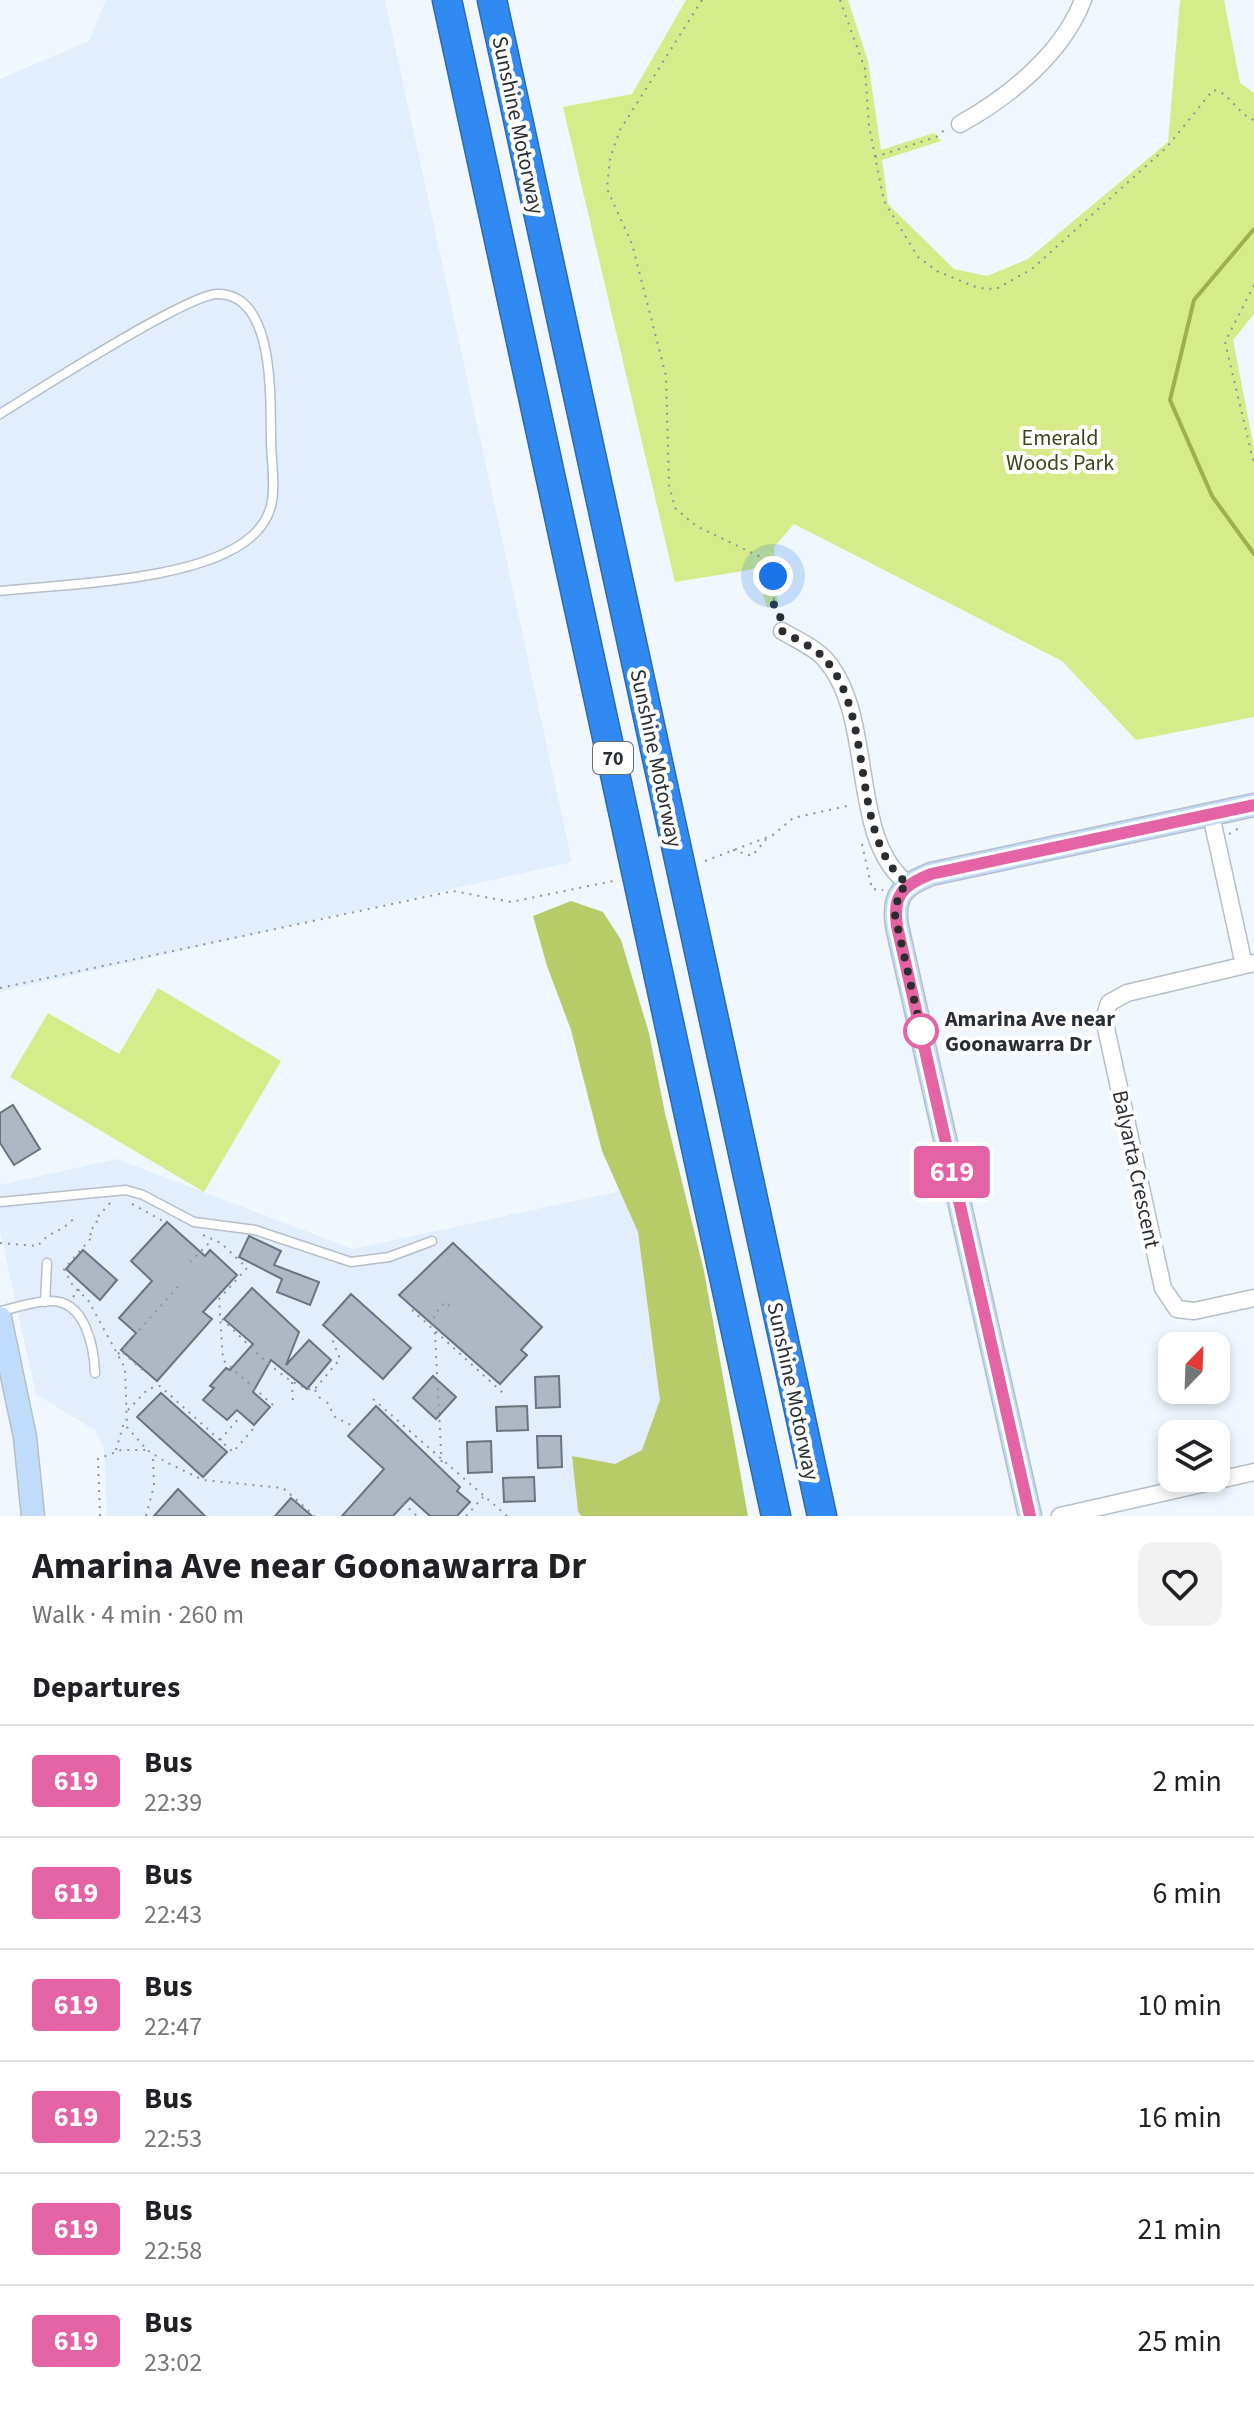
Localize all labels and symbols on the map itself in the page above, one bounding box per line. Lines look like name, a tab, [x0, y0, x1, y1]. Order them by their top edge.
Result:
street label: Sunshine Motorway	[484, 33, 553, 218]
park label: Emerald Woods Park	[1006, 422, 1114, 479]
your location	[753, 556, 793, 596]
street label: Sunshine Motorway	[622, 666, 691, 851]
road number: 70	[593, 742, 633, 774]
place label: Amarina Ave near Goonawarra Dr	[944, 1003, 1115, 1060]
marker: Amarina Ave near Goonawarra Dr	[904, 1014, 938, 1048]
street label: Balyarta Crescent	[1104, 1087, 1168, 1252]
line badge: 619	[906, 1146, 998, 1198]
street label: Sunshine Motorway	[759, 1299, 828, 1484]
north arrow	[1158, 1332, 1230, 1404]

